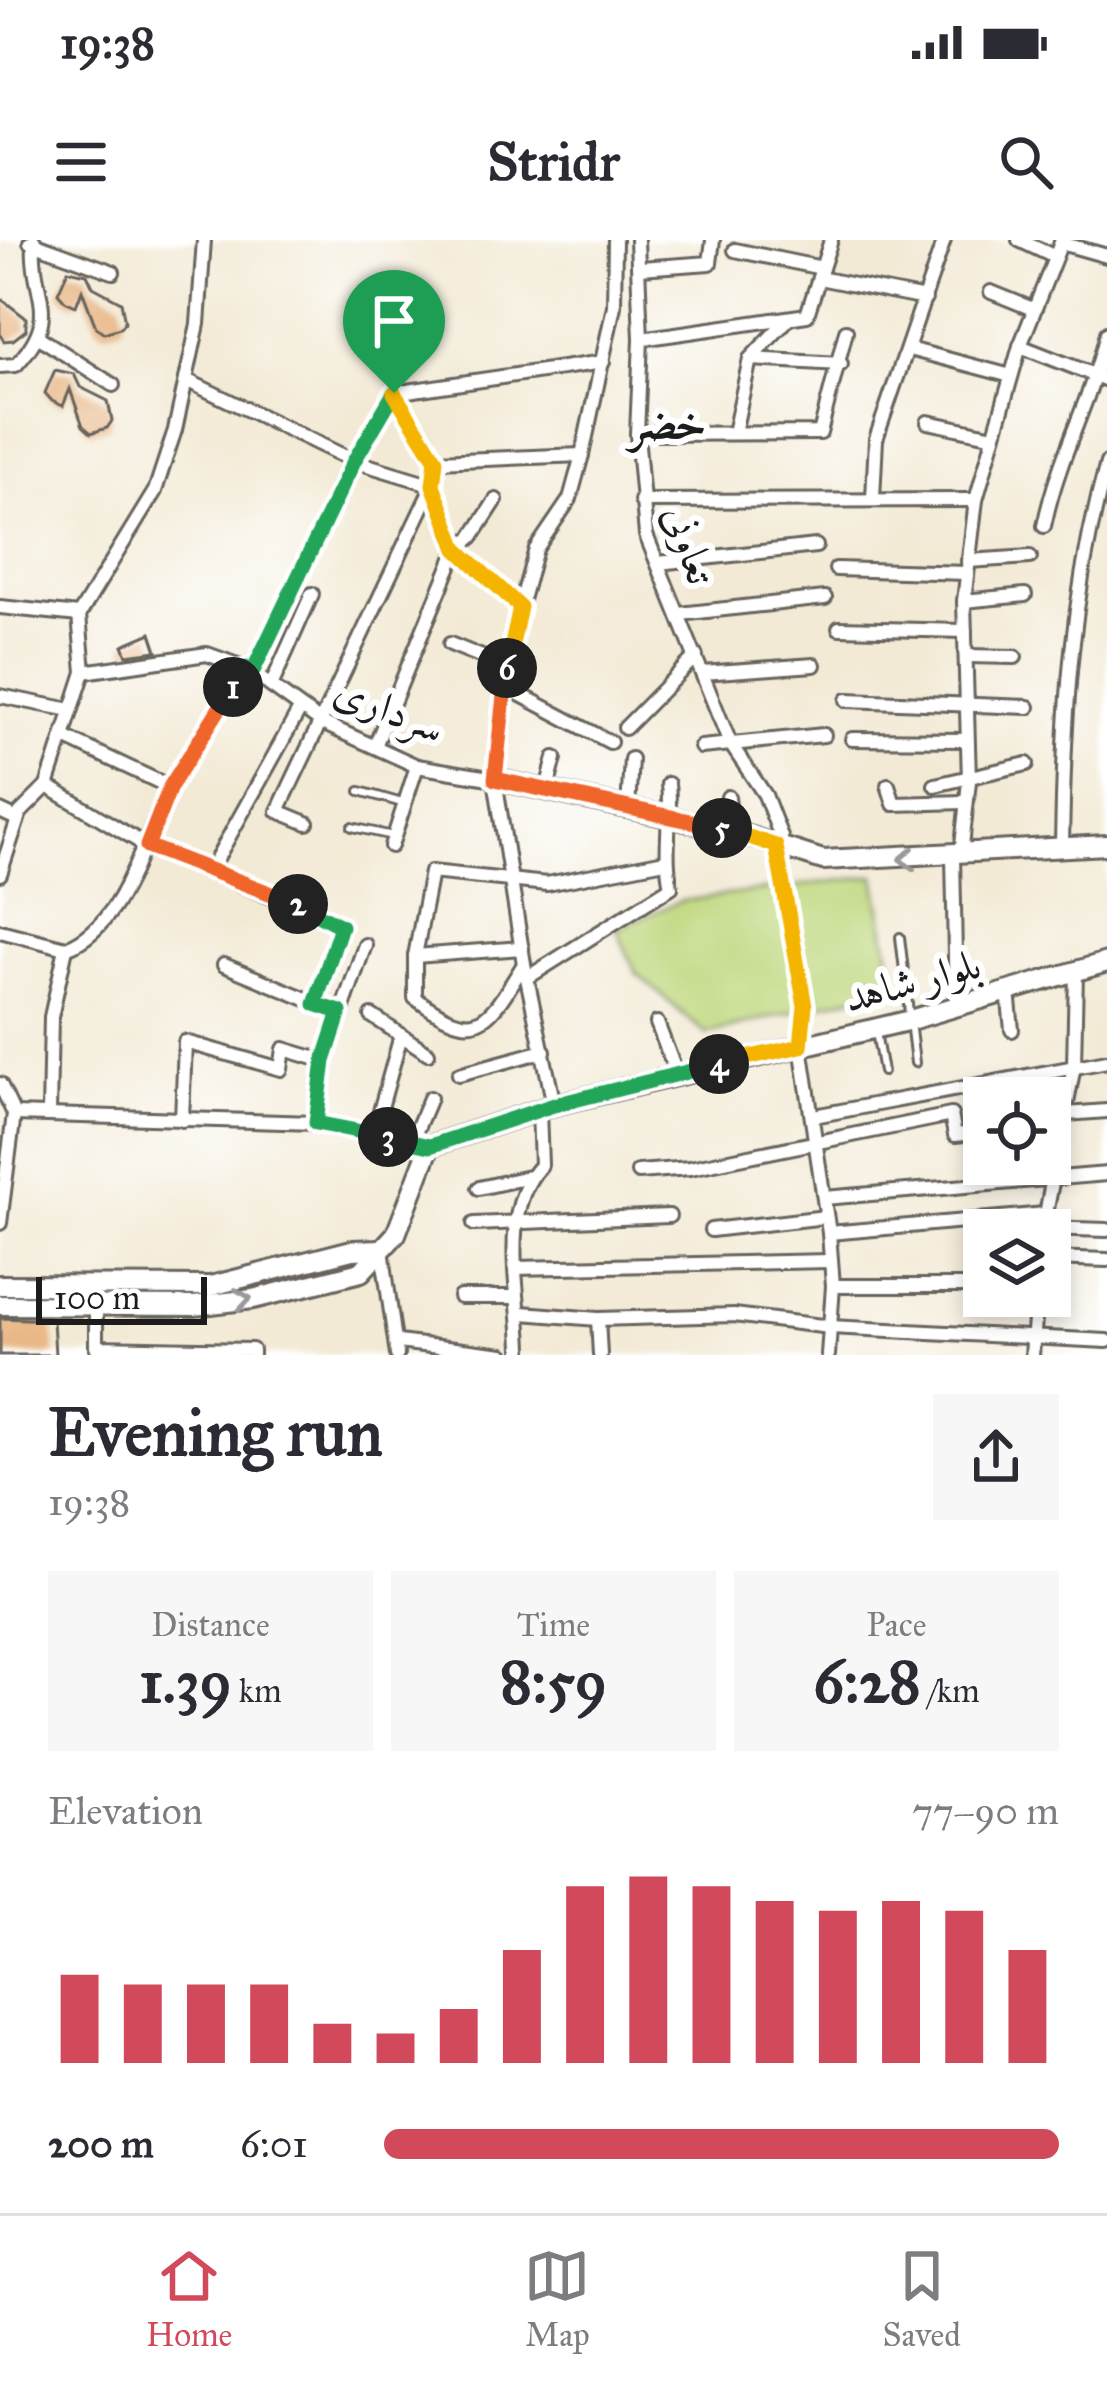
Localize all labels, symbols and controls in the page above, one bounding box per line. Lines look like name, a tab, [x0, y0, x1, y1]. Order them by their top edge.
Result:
text: 19:38	[60, 15, 155, 70]
icon: menu	[48, 129, 114, 195]
text: Stridr	[487, 129, 620, 195]
icon: search	[993, 129, 1059, 195]
pin	[343, 270, 445, 393]
icon: arrive	[361, 288, 427, 354]
district label: خضر	[624, 395, 707, 453]
street label: تعاونی	[652, 498, 728, 592]
pin: 6	[477, 638, 537, 698]
text: 6	[499, 648, 515, 688]
pin: 1	[203, 657, 263, 717]
street label: سرداری	[326, 663, 452, 756]
text: 1	[226, 667, 240, 707]
pin: 5	[692, 798, 752, 858]
text: 5	[714, 808, 730, 848]
one-way arrow	[897, 846, 916, 872]
pin: 2	[268, 874, 328, 934]
text: 2	[290, 884, 306, 924]
street label: بلوار شاهد	[838, 938, 986, 1024]
pin: 4	[689, 1034, 749, 1094]
text: 4	[710, 1044, 728, 1084]
map controls	[963, 1077, 1071, 1317]
button: locate	[963, 1077, 1071, 1185]
pin: 3	[358, 1107, 418, 1167]
text: 3	[381, 1117, 395, 1157]
button: layers	[963, 1209, 1071, 1317]
scale bar	[36, 1271, 207, 1324]
text: 100 m	[54, 1278, 140, 1318]
one-way arrow	[232, 1288, 252, 1313]
text: Evening run	[48, 1392, 383, 1473]
button: share	[933, 1394, 1059, 1520]
text: 19:38	[48, 1478, 130, 1526]
text: Distance	[151, 1605, 270, 1645]
text: Time	[517, 1605, 590, 1645]
text: Pace	[867, 1605, 926, 1645]
text: 1.39	[139, 1645, 232, 1718]
text: 8:59	[500, 1645, 607, 1718]
text: 6:28	[813, 1645, 921, 1718]
text: km	[232, 1671, 282, 1711]
text: /km	[921, 1671, 980, 1711]
text: Elevation	[48, 1787, 203, 1835]
text: 77–90 m	[912, 1787, 1059, 1835]
text: 200 m	[48, 2120, 154, 2168]
text: 6:01	[240, 2120, 308, 2168]
tab: Home	[146, 2243, 232, 2355]
tab: Map	[524, 2243, 590, 2355]
tab: Saved	[883, 2243, 961, 2355]

